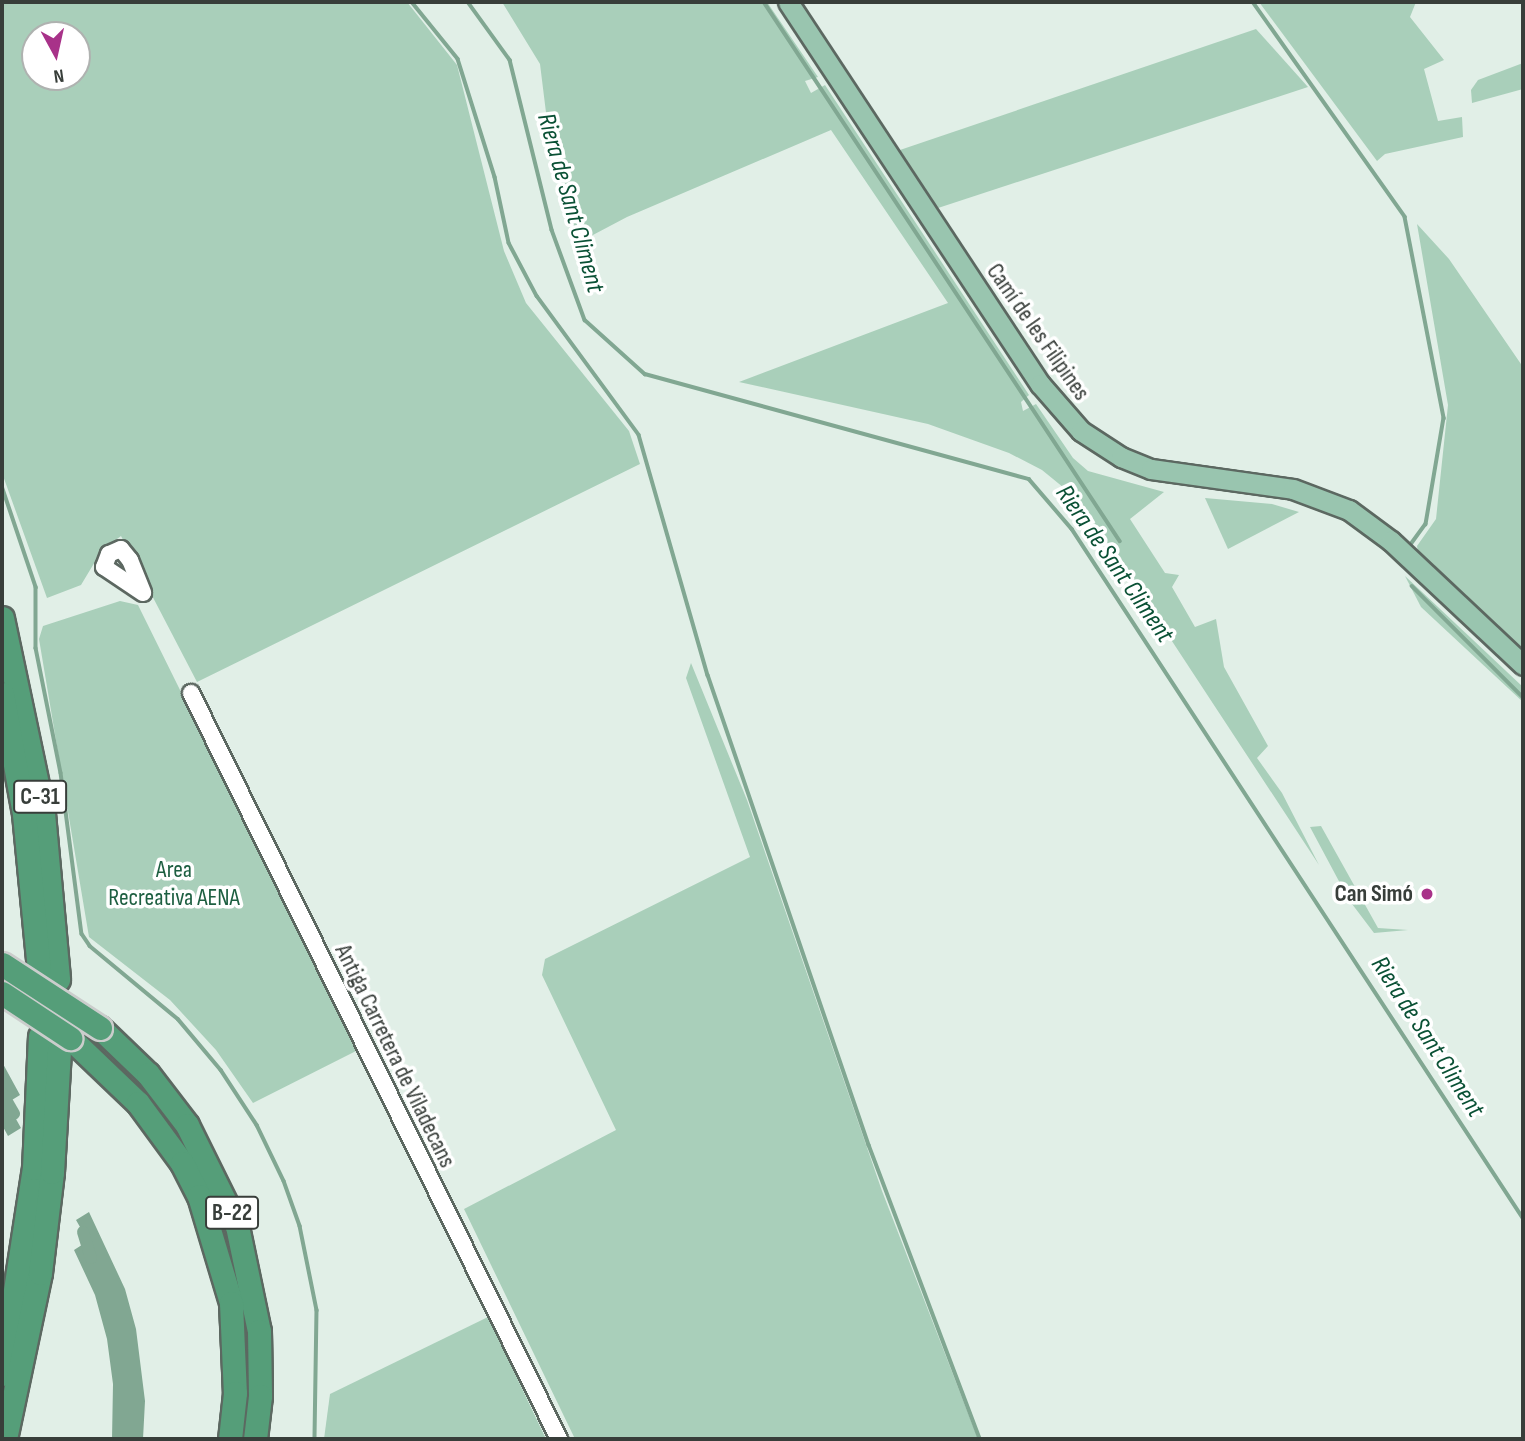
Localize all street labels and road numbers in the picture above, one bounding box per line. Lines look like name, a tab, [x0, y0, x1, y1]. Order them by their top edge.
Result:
street label: Camí de les Filipines	[980, 258, 1096, 406]
road number: C-31	[12, 778, 68, 817]
street label: Antiga Carretera de Viladecans	[328, 940, 462, 1172]
road number: B-22	[204, 1194, 260, 1232]

